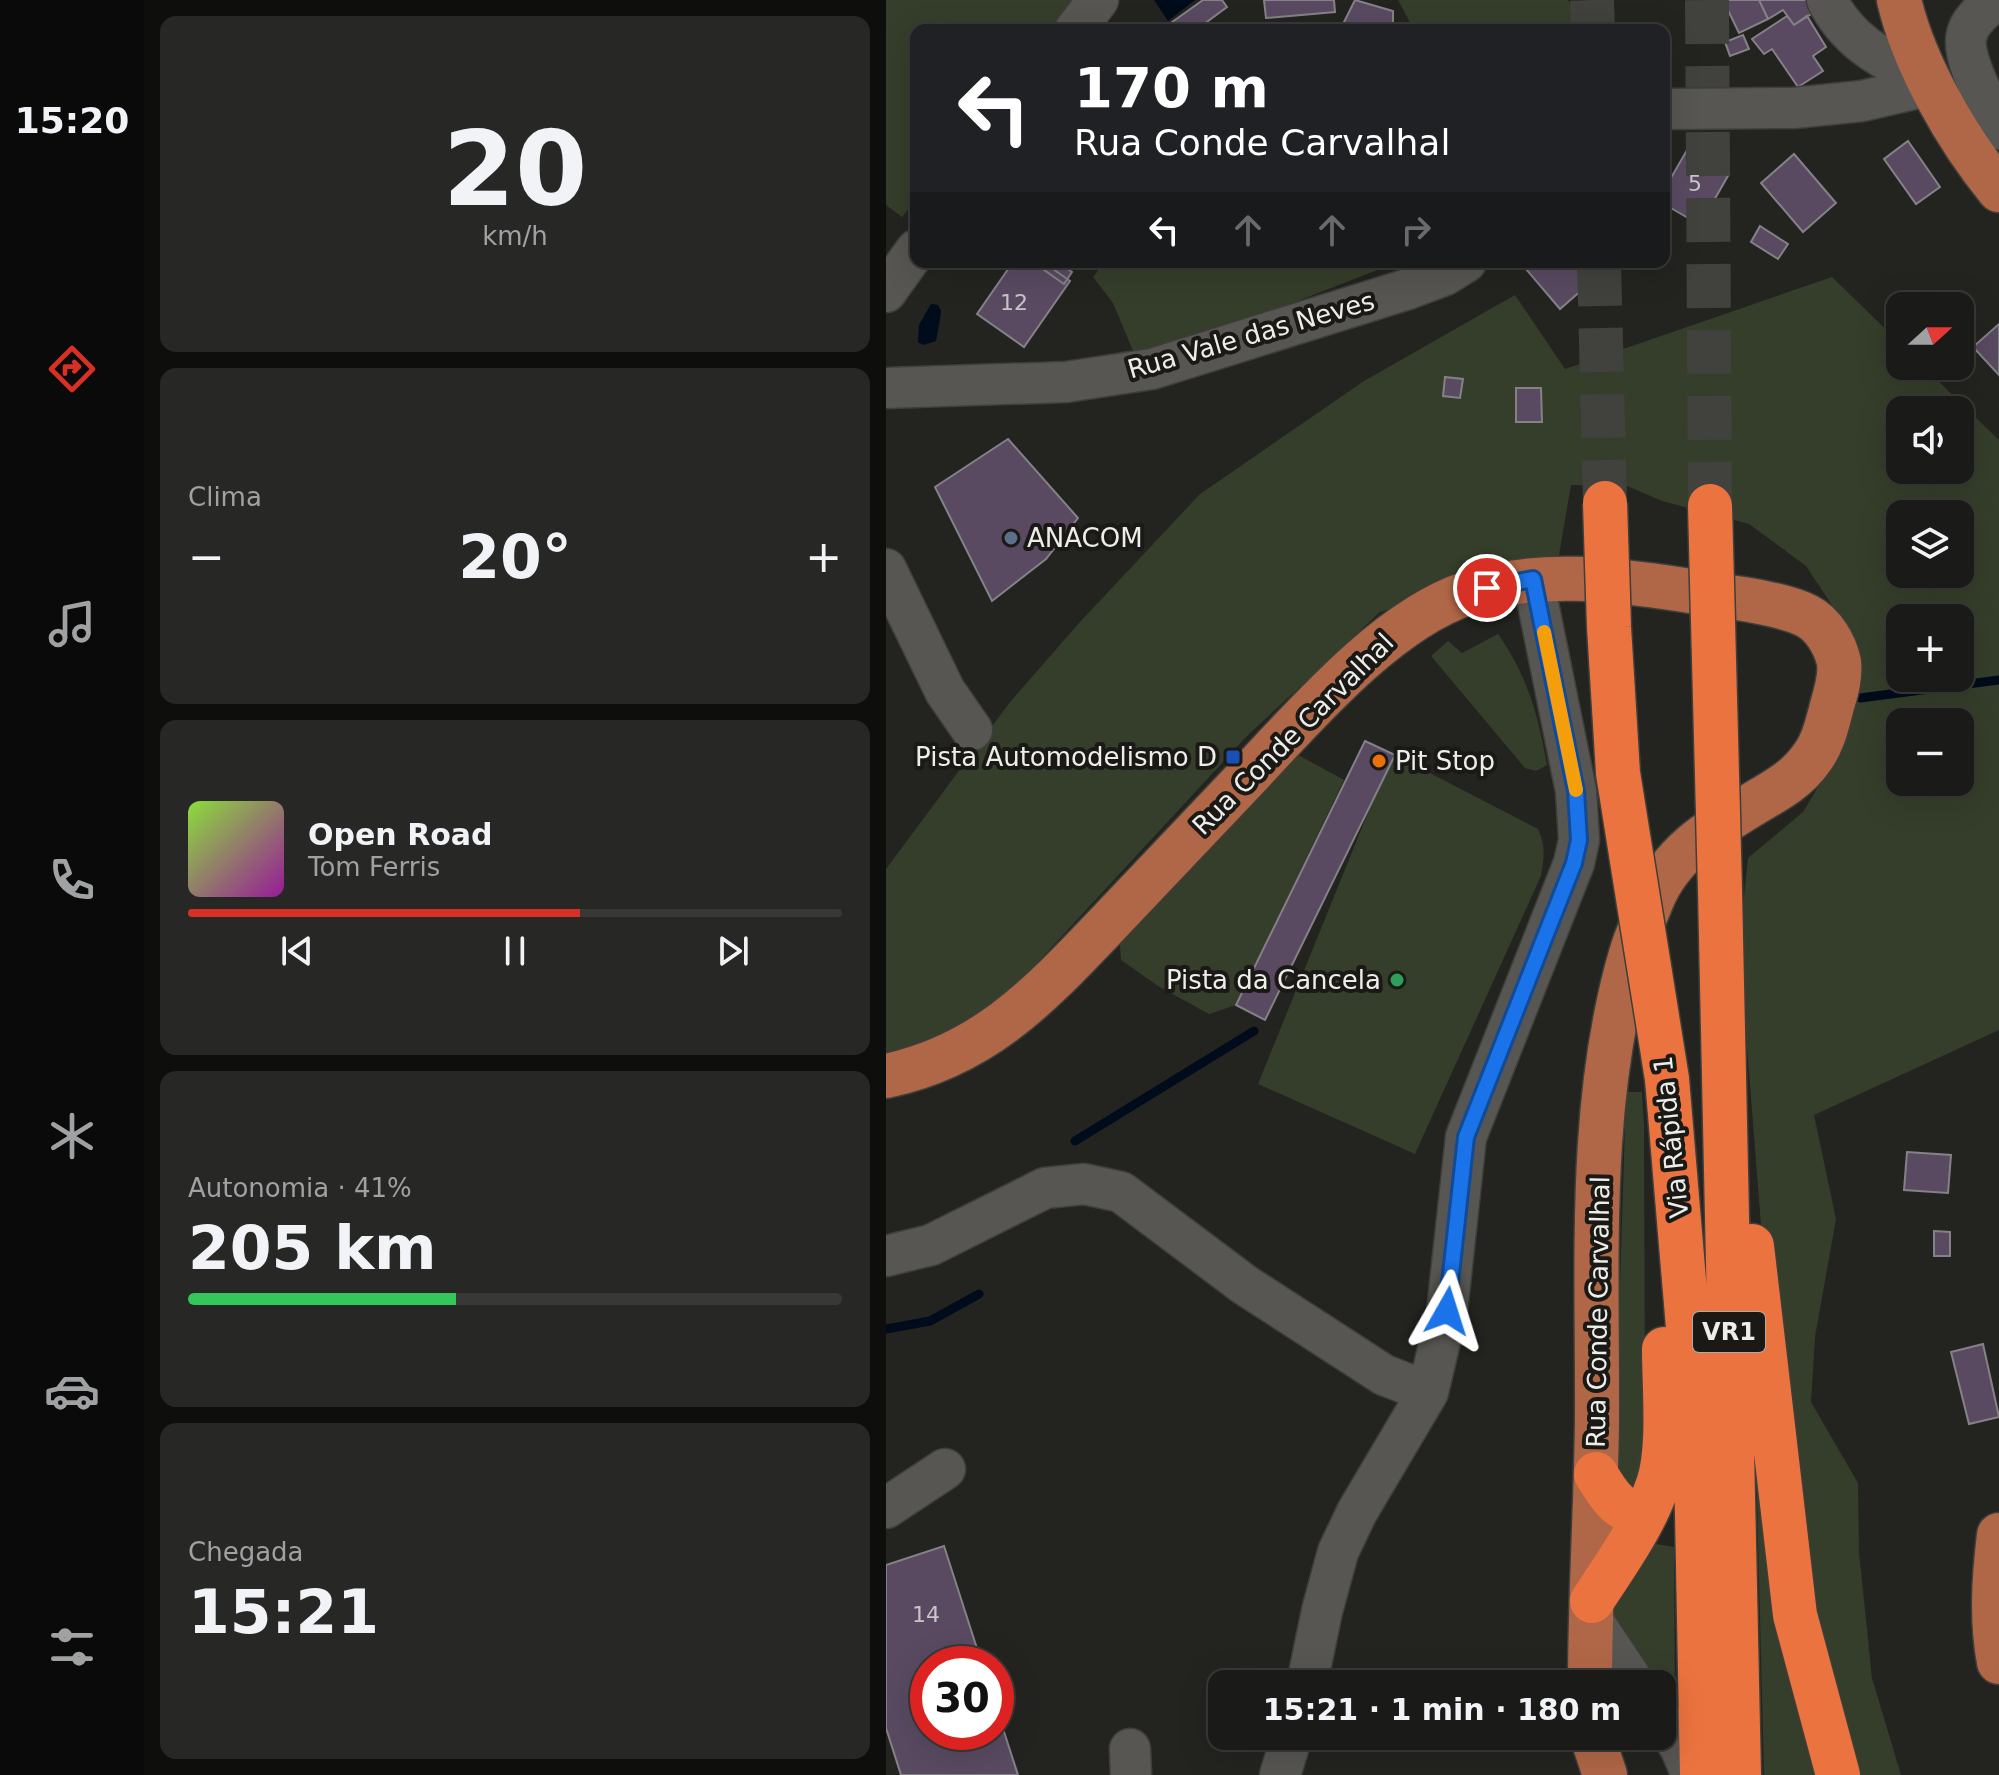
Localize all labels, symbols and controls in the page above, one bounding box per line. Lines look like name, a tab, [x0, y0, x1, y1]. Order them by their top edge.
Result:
text: 170 m	[1074, 55, 1269, 120]
icon: left	[942, 56, 1046, 160]
text: 15:20	[15, 100, 129, 141]
text: 20	[443, 108, 587, 230]
text: Rua Conde Carvalhal	[1074, 122, 1450, 163]
house number: 5	[1688, 171, 1702, 196]
icon: left	[1142, 208, 1186, 252]
icon: ahead	[1226, 208, 1270, 252]
icon: ahead	[1310, 208, 1354, 252]
icon: right	[1394, 208, 1438, 252]
text: km/h	[482, 221, 548, 251]
street label: Rua Vale das Neves	[1124, 285, 1378, 385]
house number: 12	[1000, 290, 1028, 315]
north arrow	[1886, 292, 1974, 380]
map controls	[1886, 292, 1974, 796]
icon: directions	[44, 341, 100, 397]
button: sound	[1886, 396, 1974, 484]
text: Clima	[188, 482, 262, 512]
button: layers	[1886, 500, 1974, 588]
text: 20°	[458, 522, 572, 592]
place label: ANACOM	[1027, 523, 1143, 553]
marker: ANACOM	[1002, 529, 1020, 547]
text: −	[188, 531, 225, 582]
text: +	[805, 531, 842, 582]
pin	[1453, 554, 1521, 622]
icon: arrive	[1465, 566, 1509, 610]
icon: music	[44, 596, 100, 652]
button: +	[1886, 604, 1974, 692]
street label: Rua Conde Carvalhal	[1186, 627, 1400, 841]
button: −	[1886, 708, 1974, 796]
place label: Pista Automodelismo D	[915, 742, 1217, 772]
place label: Pit Stop	[1395, 746, 1495, 776]
marker: Pista Automodelismo D	[1224, 748, 1242, 766]
marker: Pit Stop	[1370, 752, 1388, 770]
text: Open Road	[308, 817, 493, 852]
icon: phone	[44, 852, 100, 908]
text: Tom Ferris	[308, 852, 440, 882]
icon: previous	[275, 929, 319, 973]
icon: pause	[493, 929, 537, 973]
icon: next	[711, 929, 755, 973]
place label: Pista da Cancela	[1166, 965, 1381, 995]
marker: Pista da Cancela	[1388, 971, 1406, 989]
street label: Via Rápida 1	[1648, 1054, 1694, 1220]
icon: climate	[44, 1108, 100, 1164]
text: Autonomia · 41%	[188, 1173, 412, 1203]
street label: Rua Conde Carvalhal	[1581, 1176, 1615, 1448]
text: 205 km	[188, 1213, 437, 1283]
position arrow	[1405, 1269, 1489, 1353]
road number: VR1	[1693, 1312, 1765, 1352]
icon: car	[44, 1363, 100, 1419]
text: Chegada	[188, 1537, 304, 1567]
text: 15:21	[188, 1577, 379, 1647]
house number: 14	[912, 1602, 940, 1627]
icon: filters	[44, 1619, 100, 1675]
speed limit sign: 30	[910, 1646, 1014, 1750]
text: 15:21 · 1 min · 180 m	[1263, 1692, 1621, 1727]

